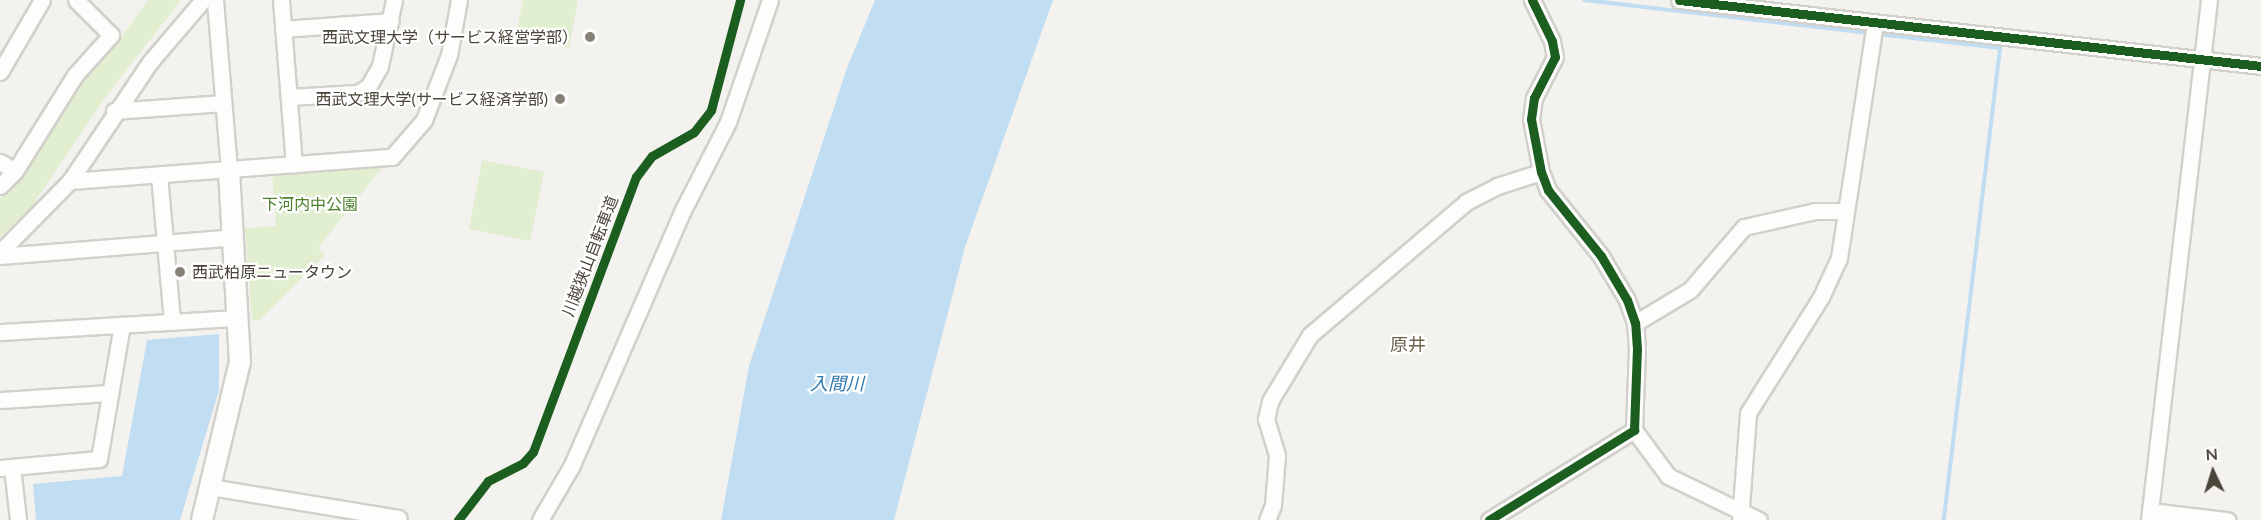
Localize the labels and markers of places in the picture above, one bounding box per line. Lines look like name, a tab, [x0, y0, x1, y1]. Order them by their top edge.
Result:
place label: 西武文理大学（サービス経営学部）	[322, 27, 578, 47]
marker: 西武文理大学（サービス経営学部）	[583, 30, 597, 44]
place label: 西武文理大学(サービス経済学部)	[315, 89, 548, 109]
marker: 西武文理大学(サービス経済学部)	[553, 92, 567, 106]
place label: 西武柏原ニュータウン	[192, 262, 352, 282]
marker: 西武柏原ニュータウン	[173, 265, 187, 279]

